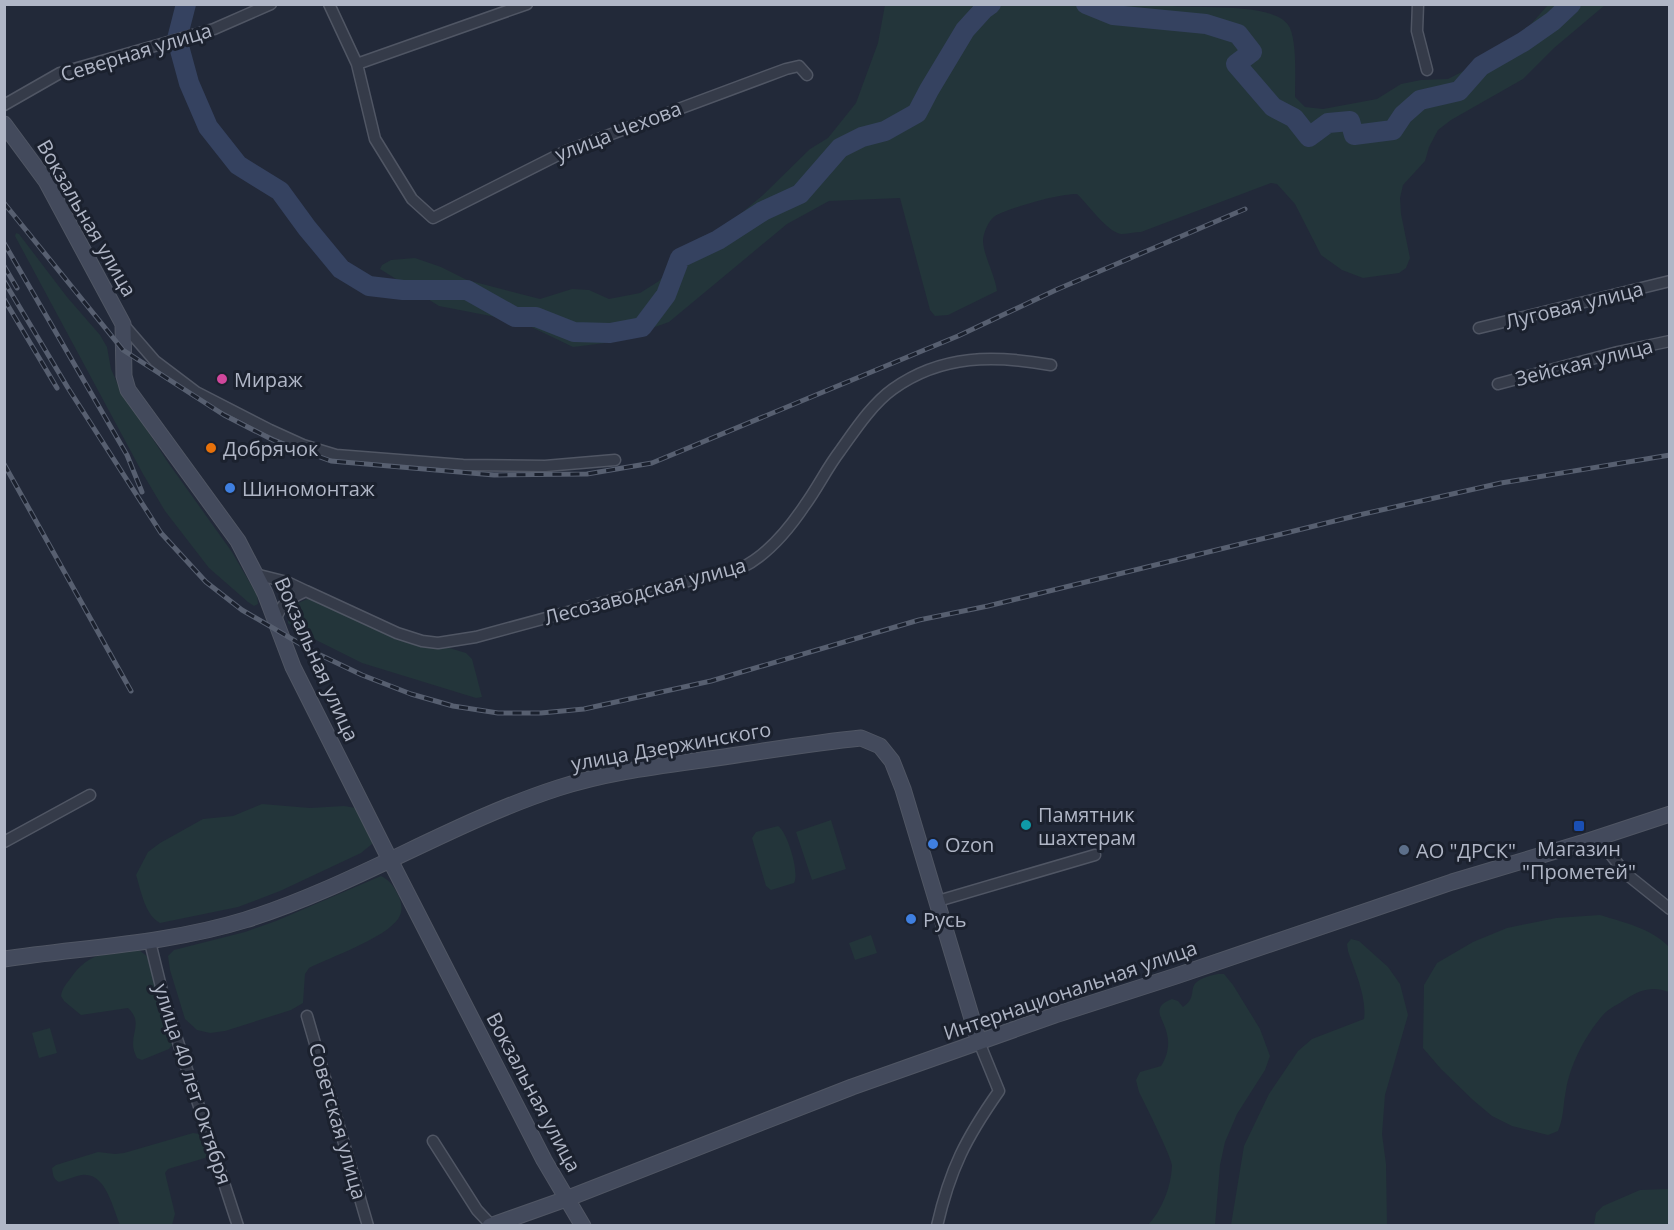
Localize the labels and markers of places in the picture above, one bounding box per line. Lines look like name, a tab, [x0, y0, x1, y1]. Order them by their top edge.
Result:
place label: Мираж	[234, 366, 303, 393]
marker: Мираж	[215, 372, 229, 386]
place label: Добрячок	[223, 435, 319, 462]
marker: Добрячок	[204, 441, 218, 455]
place label: Шиномонтаж	[242, 475, 375, 502]
marker: Шиномонтаж	[223, 481, 237, 495]
place label: Памятник шахтерам	[1038, 801, 1136, 851]
marker: Памятник шахтерам	[1019, 818, 1033, 832]
marker: Магазин "Прометей"	[1572, 819, 1586, 833]
place label: Ozon	[945, 831, 994, 858]
place label: Магазин "Прометей"	[1522, 835, 1636, 885]
marker: Ozon	[926, 837, 940, 851]
place label: АО "ДРСК"	[1416, 837, 1516, 864]
marker: АО "ДРСК"	[1397, 843, 1411, 857]
place label: Русь	[923, 906, 966, 933]
marker: Русь	[904, 912, 918, 926]

